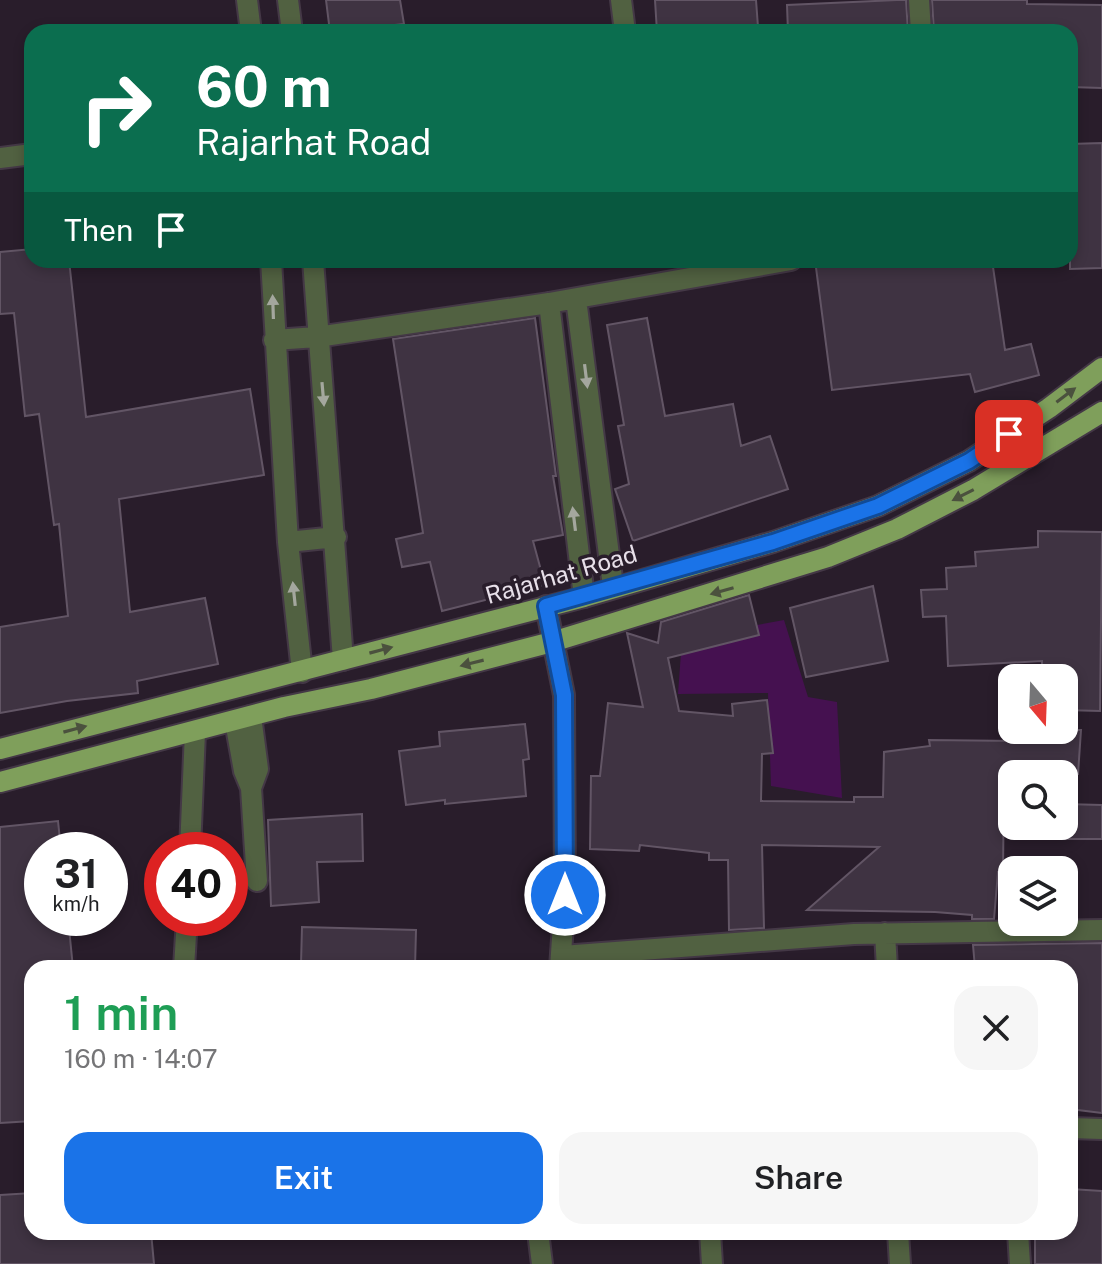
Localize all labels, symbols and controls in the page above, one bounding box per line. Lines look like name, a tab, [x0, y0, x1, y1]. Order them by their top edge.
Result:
text: 60 m	[196, 54, 332, 120]
icon: right	[64, 56, 168, 160]
text: Rajarhat Road	[196, 121, 431, 163]
icon: arrive	[149, 208, 193, 252]
text: Then	[64, 212, 133, 248]
one-way arrow	[266, 294, 279, 319]
one-way arrow	[580, 364, 593, 389]
one-way arrow	[316, 382, 329, 407]
one-way arrow	[1055, 387, 1077, 403]
pin	[975, 400, 1043, 468]
icon: arrive	[987, 412, 1031, 456]
one-way arrow	[952, 489, 975, 502]
one-way arrow	[568, 506, 581, 531]
street label: Rajarhat Road	[482, 539, 640, 609]
one-way arrow	[287, 581, 300, 606]
one-way arrow	[710, 585, 734, 598]
one-way arrow	[369, 644, 394, 656]
one-way arrow	[460, 657, 485, 669]
north arrow	[998, 664, 1078, 744]
map controls	[998, 664, 1078, 936]
one-way arrow	[63, 722, 88, 734]
button: search	[998, 760, 1078, 840]
speed limit sign: 40	[144, 832, 248, 936]
text: 31	[54, 850, 98, 897]
position arrow	[523, 853, 607, 937]
button: layers	[998, 856, 1078, 936]
text: km/h	[52, 892, 100, 916]
text: 1 min	[64, 984, 178, 1041]
button: close	[954, 986, 1038, 1070]
text: 160 m · 14:07	[64, 1043, 218, 1074]
button: Exit	[64, 1132, 543, 1224]
button: Share	[559, 1132, 1038, 1224]

